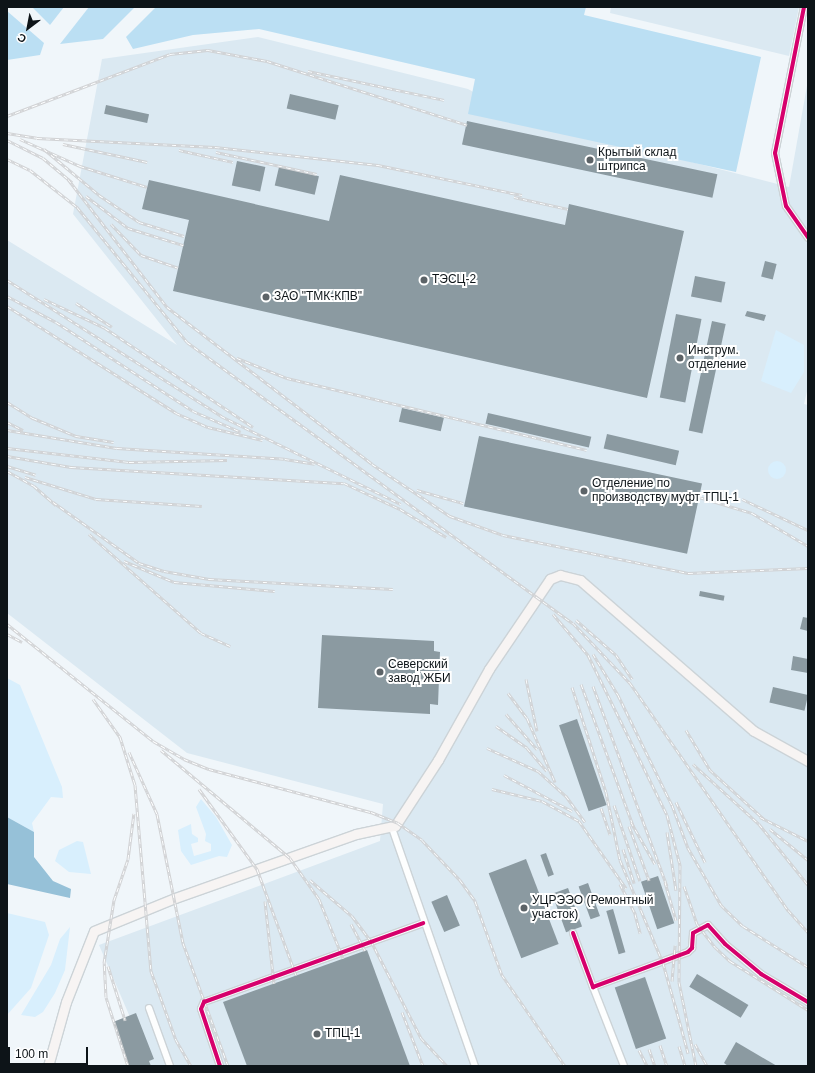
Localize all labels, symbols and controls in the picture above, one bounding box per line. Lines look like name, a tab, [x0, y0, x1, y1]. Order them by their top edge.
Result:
north arrow	[8, 8, 48, 48]
text: С	[15, 31, 28, 45]
place label: Крытый склад штрипса	[598, 146, 677, 174]
marker: Крытый склад штрипса	[585, 155, 595, 165]
place label: ТЭСЦ-2	[432, 273, 476, 287]
marker: ТЭСЦ-2	[419, 275, 429, 285]
place label: ЗАО "ТМК-КПВ"	[274, 290, 362, 304]
marker: ЗАО "ТМК-КПВ"	[261, 292, 271, 302]
place label: Инструм. отделение	[688, 344, 746, 372]
marker: Инструм. отделение	[675, 353, 685, 363]
place label: Отделение по производству муфт ТПЦ-1	[592, 477, 739, 505]
marker: Отделение по производству муфт ТПЦ-1	[579, 486, 589, 496]
place label: Северский завод ЖБИ	[388, 658, 451, 686]
marker: Северский завод ЖБИ	[375, 667, 385, 677]
place label: УЦРЭЭО (Ремонтный участок)	[532, 894, 654, 922]
marker: УЦРЭЭО (Ремонтный участок)	[519, 903, 529, 913]
place label: ТПЦ-1	[325, 1027, 361, 1041]
marker: ТПЦ-1	[312, 1029, 322, 1039]
scale bar	[10, 1039, 90, 1065]
text: 100 m	[15, 1047, 48, 1061]

